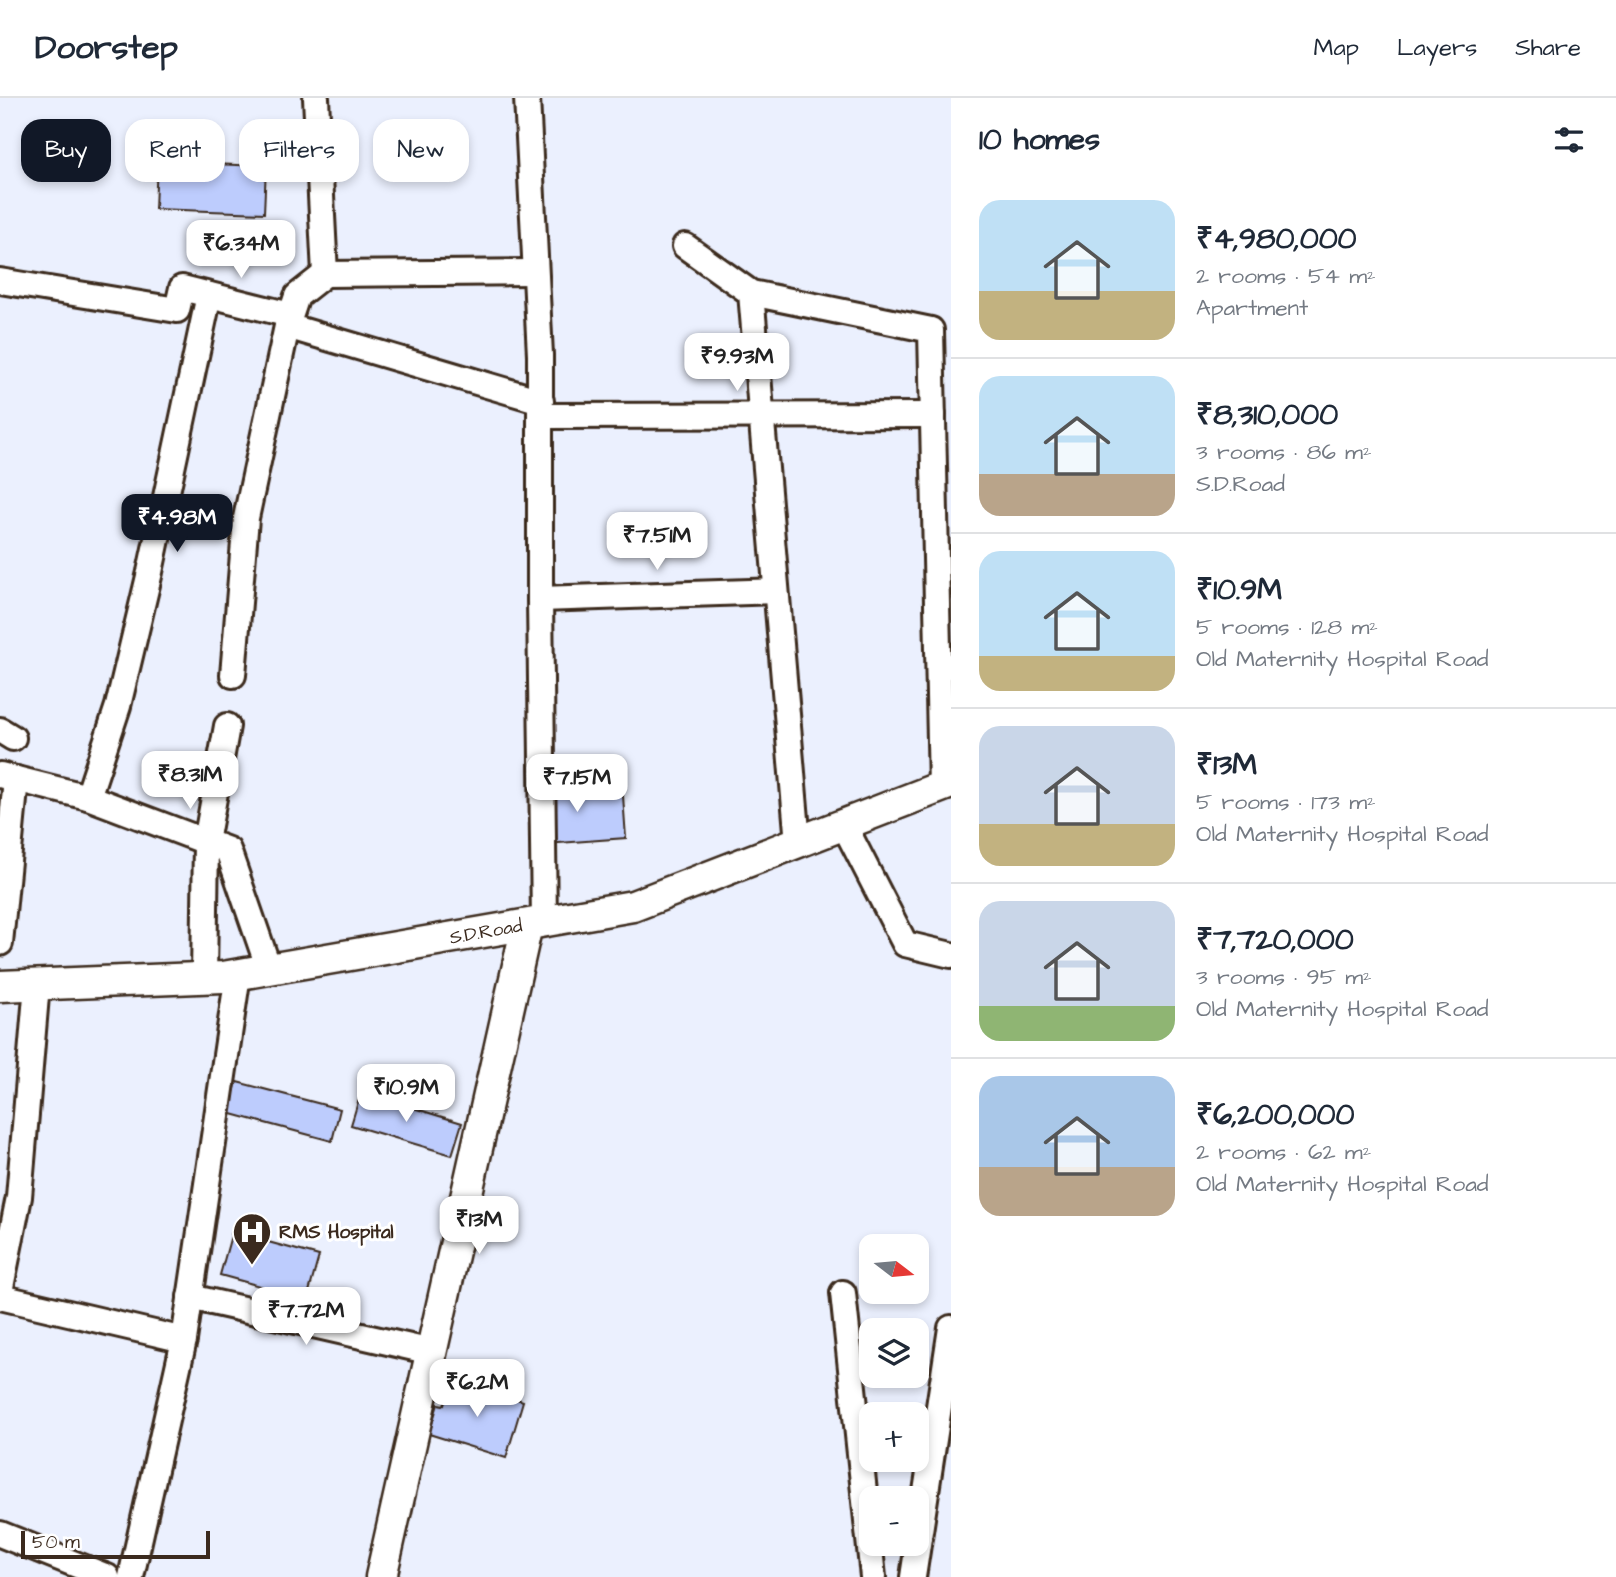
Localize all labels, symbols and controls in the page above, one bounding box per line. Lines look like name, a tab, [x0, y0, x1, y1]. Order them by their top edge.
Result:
text: Doorstep	[35, 25, 178, 71]
text: Map	[1314, 31, 1359, 65]
text: Layers	[1397, 31, 1477, 65]
text: Share	[1515, 31, 1581, 65]
chip: Buy	[21, 119, 111, 182]
chip: Rent	[125, 119, 225, 182]
chip: Filters	[239, 119, 359, 182]
chip: New	[373, 119, 469, 182]
text: 10 homes	[979, 119, 1100, 161]
icon: filters	[1550, 121, 1588, 159]
text: ₹4,980,000	[1196, 218, 1356, 260]
pin: ₹6.34M	[184, 220, 298, 280]
text: ₹6.34M	[202, 227, 280, 259]
icon: home	[1035, 228, 1119, 312]
text: 2 rooms · 54 m²	[1196, 260, 1376, 292]
text: Apartment	[1196, 292, 1308, 324]
pin: ₹9.93M	[680, 334, 794, 393]
text: ₹9.93M	[700, 340, 774, 372]
text: ₹8,310,000	[1196, 394, 1338, 436]
icon: home	[1035, 404, 1119, 488]
text: 3 rooms · 86 m²	[1196, 436, 1372, 468]
text: S.D.Road	[1196, 468, 1285, 500]
pin: ₹4.98M	[120, 494, 234, 554]
text: ₹4.98M	[137, 501, 217, 533]
pin: ₹7.51M	[600, 512, 714, 572]
text: ₹7.51M	[623, 519, 691, 551]
text: ₹10.9M	[1196, 569, 1282, 611]
icon: home	[1035, 579, 1119, 663]
text: 5 rooms · 128 m²	[1196, 611, 1378, 643]
text: Old Maternity Hospital Road	[1196, 643, 1489, 675]
text: ₹13M	[1196, 744, 1257, 786]
pin: ₹8.31M	[133, 752, 247, 811]
pin: ₹7.15M	[520, 754, 634, 814]
icon: home	[1035, 754, 1119, 838]
text: ₹8.31M	[158, 758, 222, 790]
text: ₹7.15M	[543, 761, 611, 793]
text: 5 rooms · 173 m²	[1196, 786, 1376, 818]
text: Old Maternity Hospital Road	[1196, 818, 1489, 850]
street label: S.D.Road	[447, 912, 525, 952]
text: ₹7,720,000	[1196, 919, 1354, 961]
icon: home	[1035, 929, 1119, 1013]
text: 3 rooms · 95 m²	[1196, 961, 1372, 993]
text: Old Maternity Hospital Road	[1196, 993, 1489, 1025]
pin: ₹10.9M	[349, 1065, 463, 1124]
text: ₹10.9M	[373, 1071, 439, 1103]
text: ₹6,200,000	[1196, 1094, 1354, 1136]
icon: home	[1035, 1104, 1119, 1188]
text: 2 rooms · 62 m²	[1196, 1136, 1371, 1168]
text: Old Maternity Hospital Road	[1196, 1168, 1489, 1200]
pin: ₹13M	[438, 1196, 520, 1256]
text: ₹13M	[456, 1203, 502, 1235]
hospital icon: RMS Hospital	[231, 1211, 273, 1266]
place label: RMS Hospital	[279, 1219, 394, 1246]
north arrow	[859, 1234, 929, 1304]
map controls	[859, 1234, 929, 1556]
pin: ₹7.72M	[249, 1288, 363, 1347]
text: ₹7.72M	[268, 1294, 344, 1326]
button: layers	[859, 1318, 929, 1388]
pin: ₹6.2M	[428, 1360, 526, 1419]
text: ₹6.2M	[446, 1366, 509, 1398]
button: +	[859, 1402, 929, 1472]
button: −	[859, 1486, 929, 1556]
scale bar	[21, 1528, 210, 1560]
text: 50 m	[32, 1529, 80, 1556]

